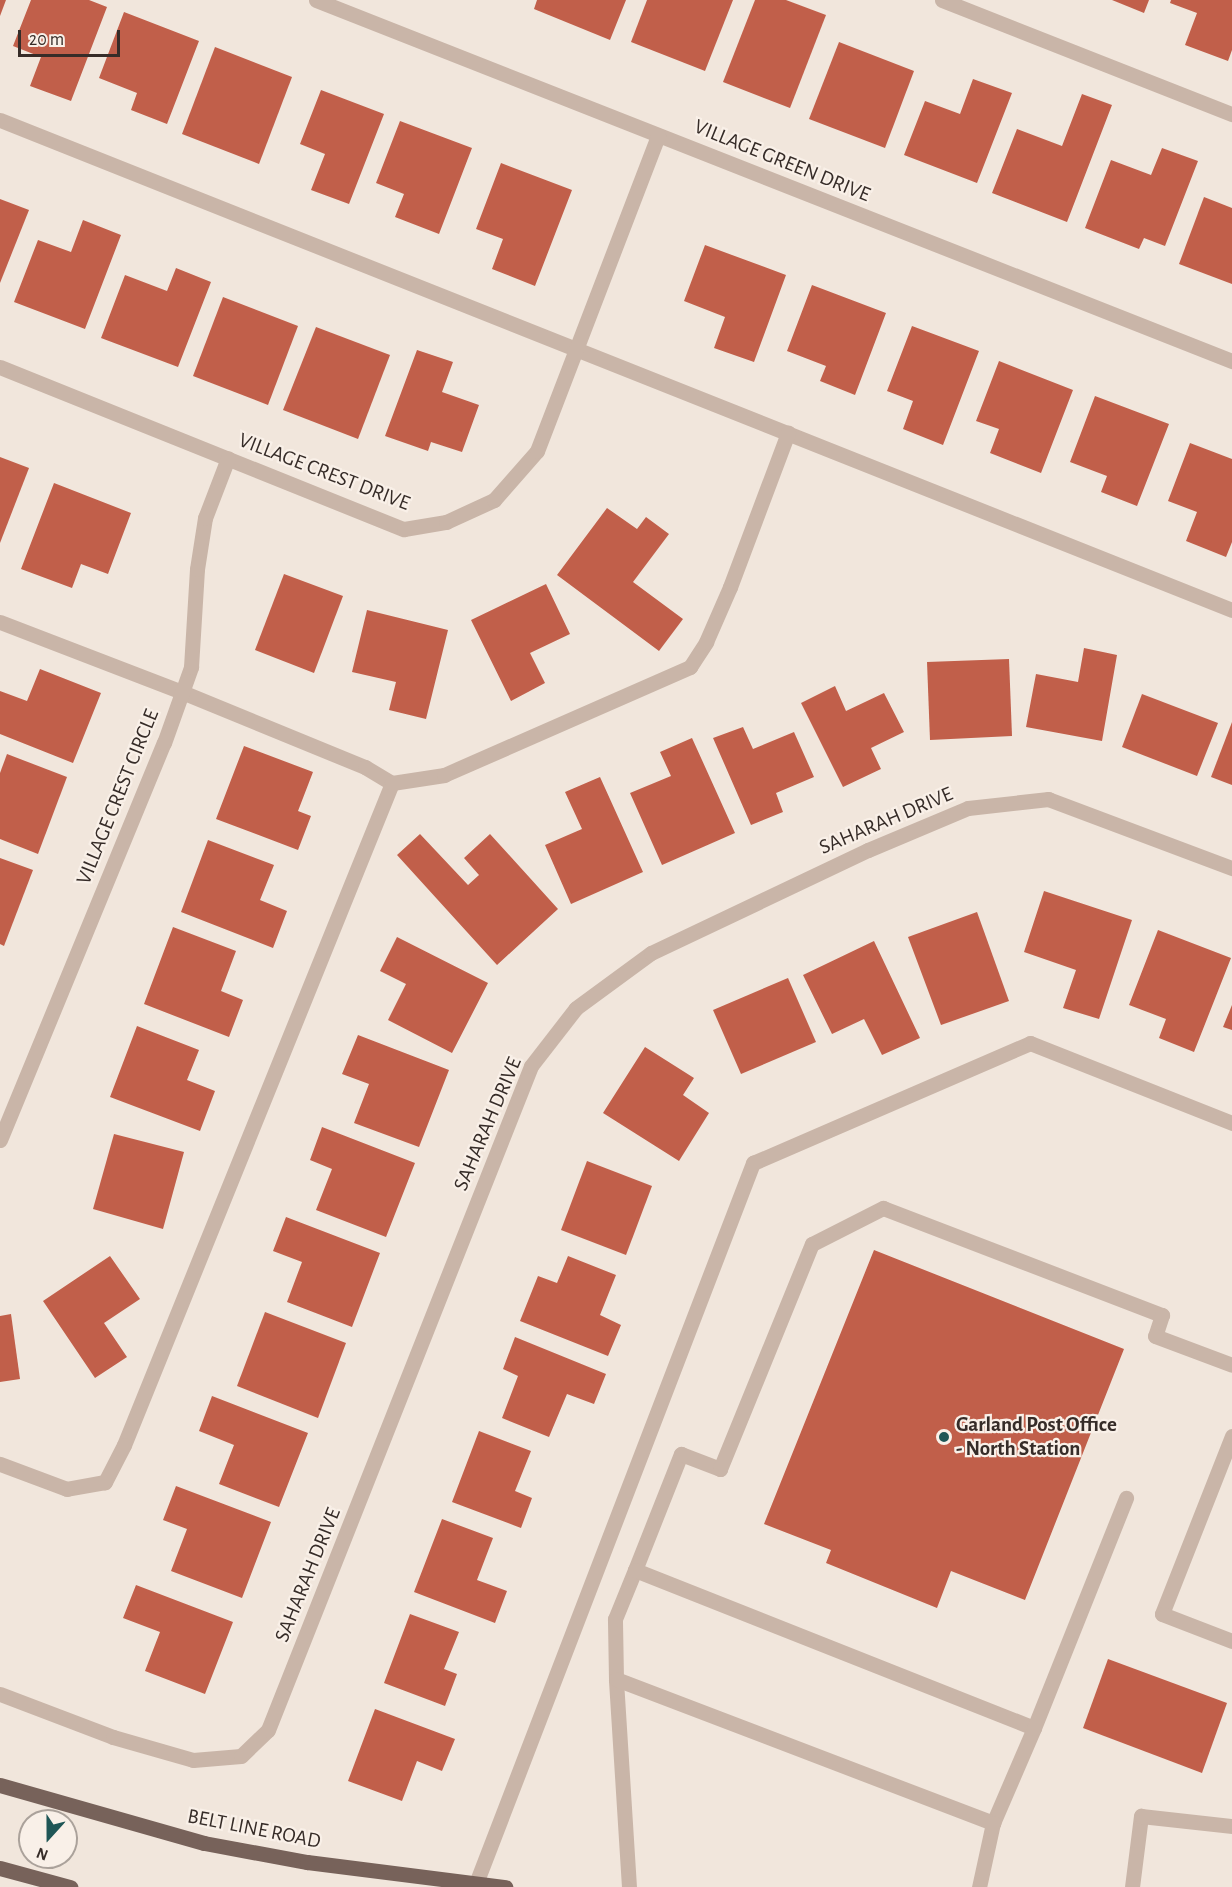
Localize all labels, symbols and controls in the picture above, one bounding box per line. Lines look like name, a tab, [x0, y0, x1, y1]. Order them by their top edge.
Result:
scale bar	[21, 18, 123, 56]
text: 20 m	[29, 31, 64, 49]
street label: VILLAGE GREEN DRIVE	[690, 114, 874, 208]
street label: VILLAGE CREST DRIVE	[235, 428, 413, 516]
street label: VILLAGE CREST CIRCLE	[71, 706, 165, 888]
street label: SAHARAH DRIVE	[815, 782, 957, 860]
street label: SAHARAH DRIVE	[449, 1053, 527, 1195]
place label: Garland Post Office - North Station	[956, 1412, 1117, 1462]
marker: Garland Post Office - North Station	[937, 1430, 951, 1444]
street label: SAHARAH DRIVE	[270, 1504, 346, 1646]
street label: BELT LINE ROAD	[185, 1804, 323, 1854]
north arrow	[18, 1809, 78, 1869]
text: N	[34, 1844, 50, 1863]

